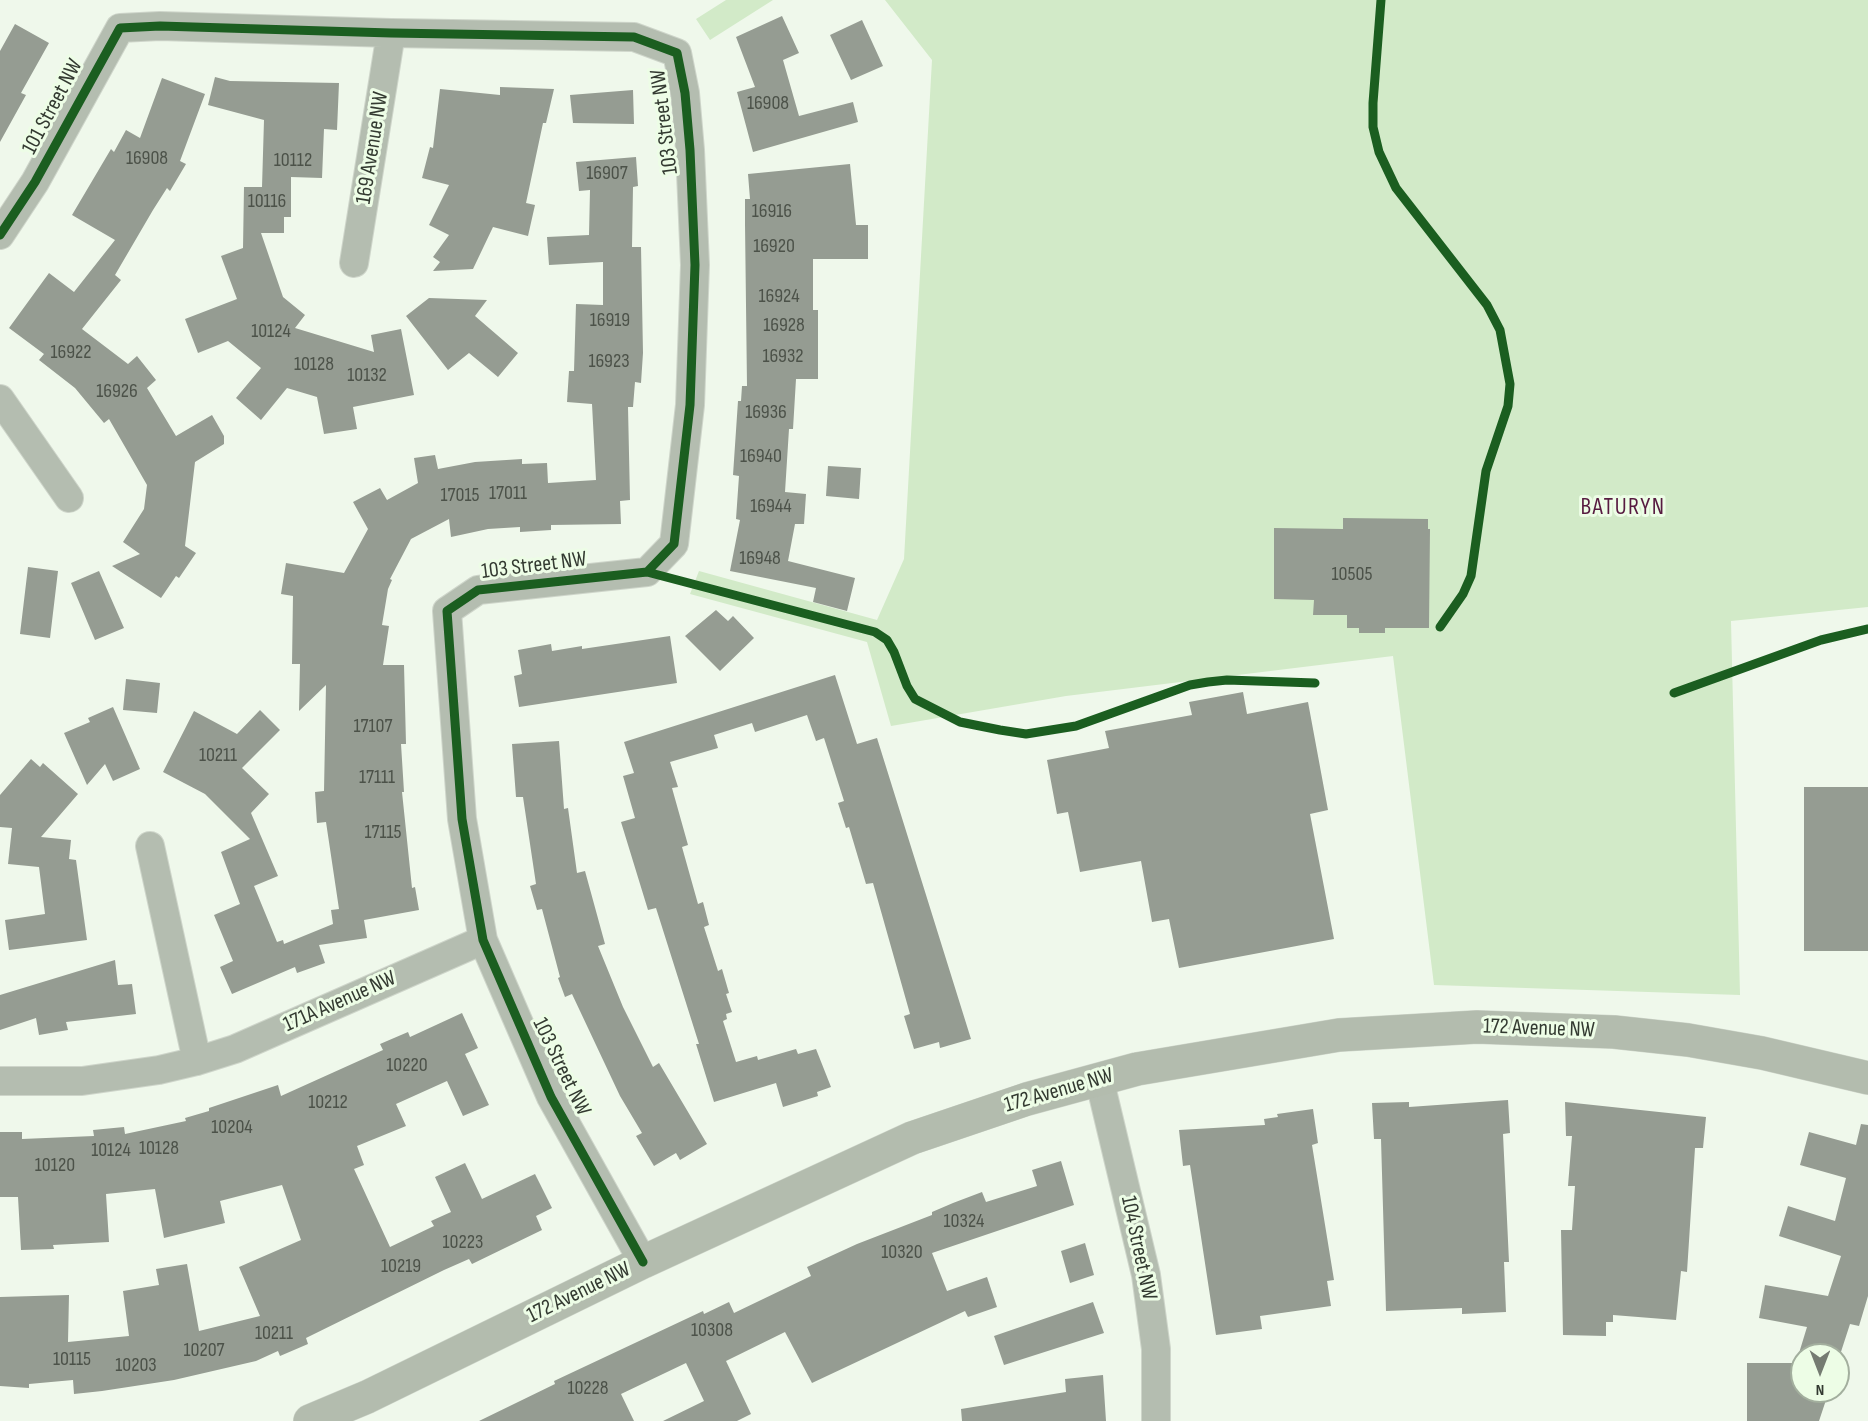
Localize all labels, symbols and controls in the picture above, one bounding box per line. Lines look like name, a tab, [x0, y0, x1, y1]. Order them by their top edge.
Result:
street label: 101 Street NW	[17, 55, 89, 159]
street label: 103 Street NW	[645, 68, 685, 176]
street label: 169 Avenue NW	[351, 90, 395, 206]
house number: 16908	[747, 92, 789, 116]
house number: 16908	[126, 147, 168, 171]
house number: 10112	[274, 149, 312, 173]
house number: 16907	[586, 162, 628, 186]
house number: 10116	[248, 190, 286, 214]
house number: 16916	[752, 200, 792, 224]
house number: 16920	[753, 235, 795, 259]
house number: 16924	[759, 285, 799, 309]
house number: 16919	[590, 309, 630, 333]
house number: 16928	[763, 314, 805, 338]
house number: 10124	[251, 320, 291, 344]
house number: 16922	[50, 341, 92, 365]
house number: 16932	[762, 345, 804, 369]
house number: 16923	[588, 350, 630, 374]
house number: 10128	[294, 353, 334, 377]
house number: 10132	[347, 364, 387, 388]
house number: 16926	[96, 380, 138, 404]
house number: 16936	[745, 401, 787, 425]
house number: 16940	[740, 445, 782, 469]
house number: 17011	[489, 482, 527, 506]
house number: 17015	[441, 484, 479, 508]
district label: BATURYN	[1580, 494, 1666, 522]
house number: 16944	[750, 495, 792, 519]
street label: 103 Street NW	[480, 546, 588, 586]
house number: 16948	[739, 547, 781, 571]
house number: 10505	[1332, 563, 1372, 587]
house number: 17107	[354, 715, 392, 739]
house number: 10211	[199, 744, 237, 768]
house number: 17111	[359, 766, 395, 790]
house number: 17115	[364, 821, 402, 845]
street label: 171A Avenue NW	[280, 965, 400, 1039]
street label: 103 Street NW	[526, 1014, 596, 1120]
street label: 172 Avenue NW	[1483, 1014, 1595, 1044]
house number: 10220	[386, 1054, 428, 1078]
street label: 172 Avenue NW	[1002, 1063, 1116, 1119]
house number: 10212	[308, 1091, 348, 1115]
house number: 10204	[211, 1116, 253, 1140]
house number: 10128	[139, 1137, 179, 1161]
house number: 10124	[91, 1139, 131, 1163]
house number: 10120	[35, 1154, 75, 1178]
street label: 104 Street NW	[1114, 1194, 1162, 1302]
house number: 10324	[944, 1210, 984, 1234]
house number: 10223	[443, 1231, 483, 1255]
house number: 10320	[881, 1241, 923, 1265]
house number: 10219	[381, 1255, 421, 1279]
street label: 172 Avenue NW	[523, 1257, 635, 1329]
house number: 10308	[691, 1319, 733, 1343]
house number: 10211	[255, 1322, 293, 1346]
house number: 10207	[183, 1339, 225, 1363]
north arrow	[1790, 1343, 1850, 1403]
house number: 10115	[53, 1348, 91, 1372]
house number: 10203	[115, 1354, 157, 1378]
house number: 10228	[567, 1377, 609, 1401]
text: N	[1816, 1380, 1824, 1399]

